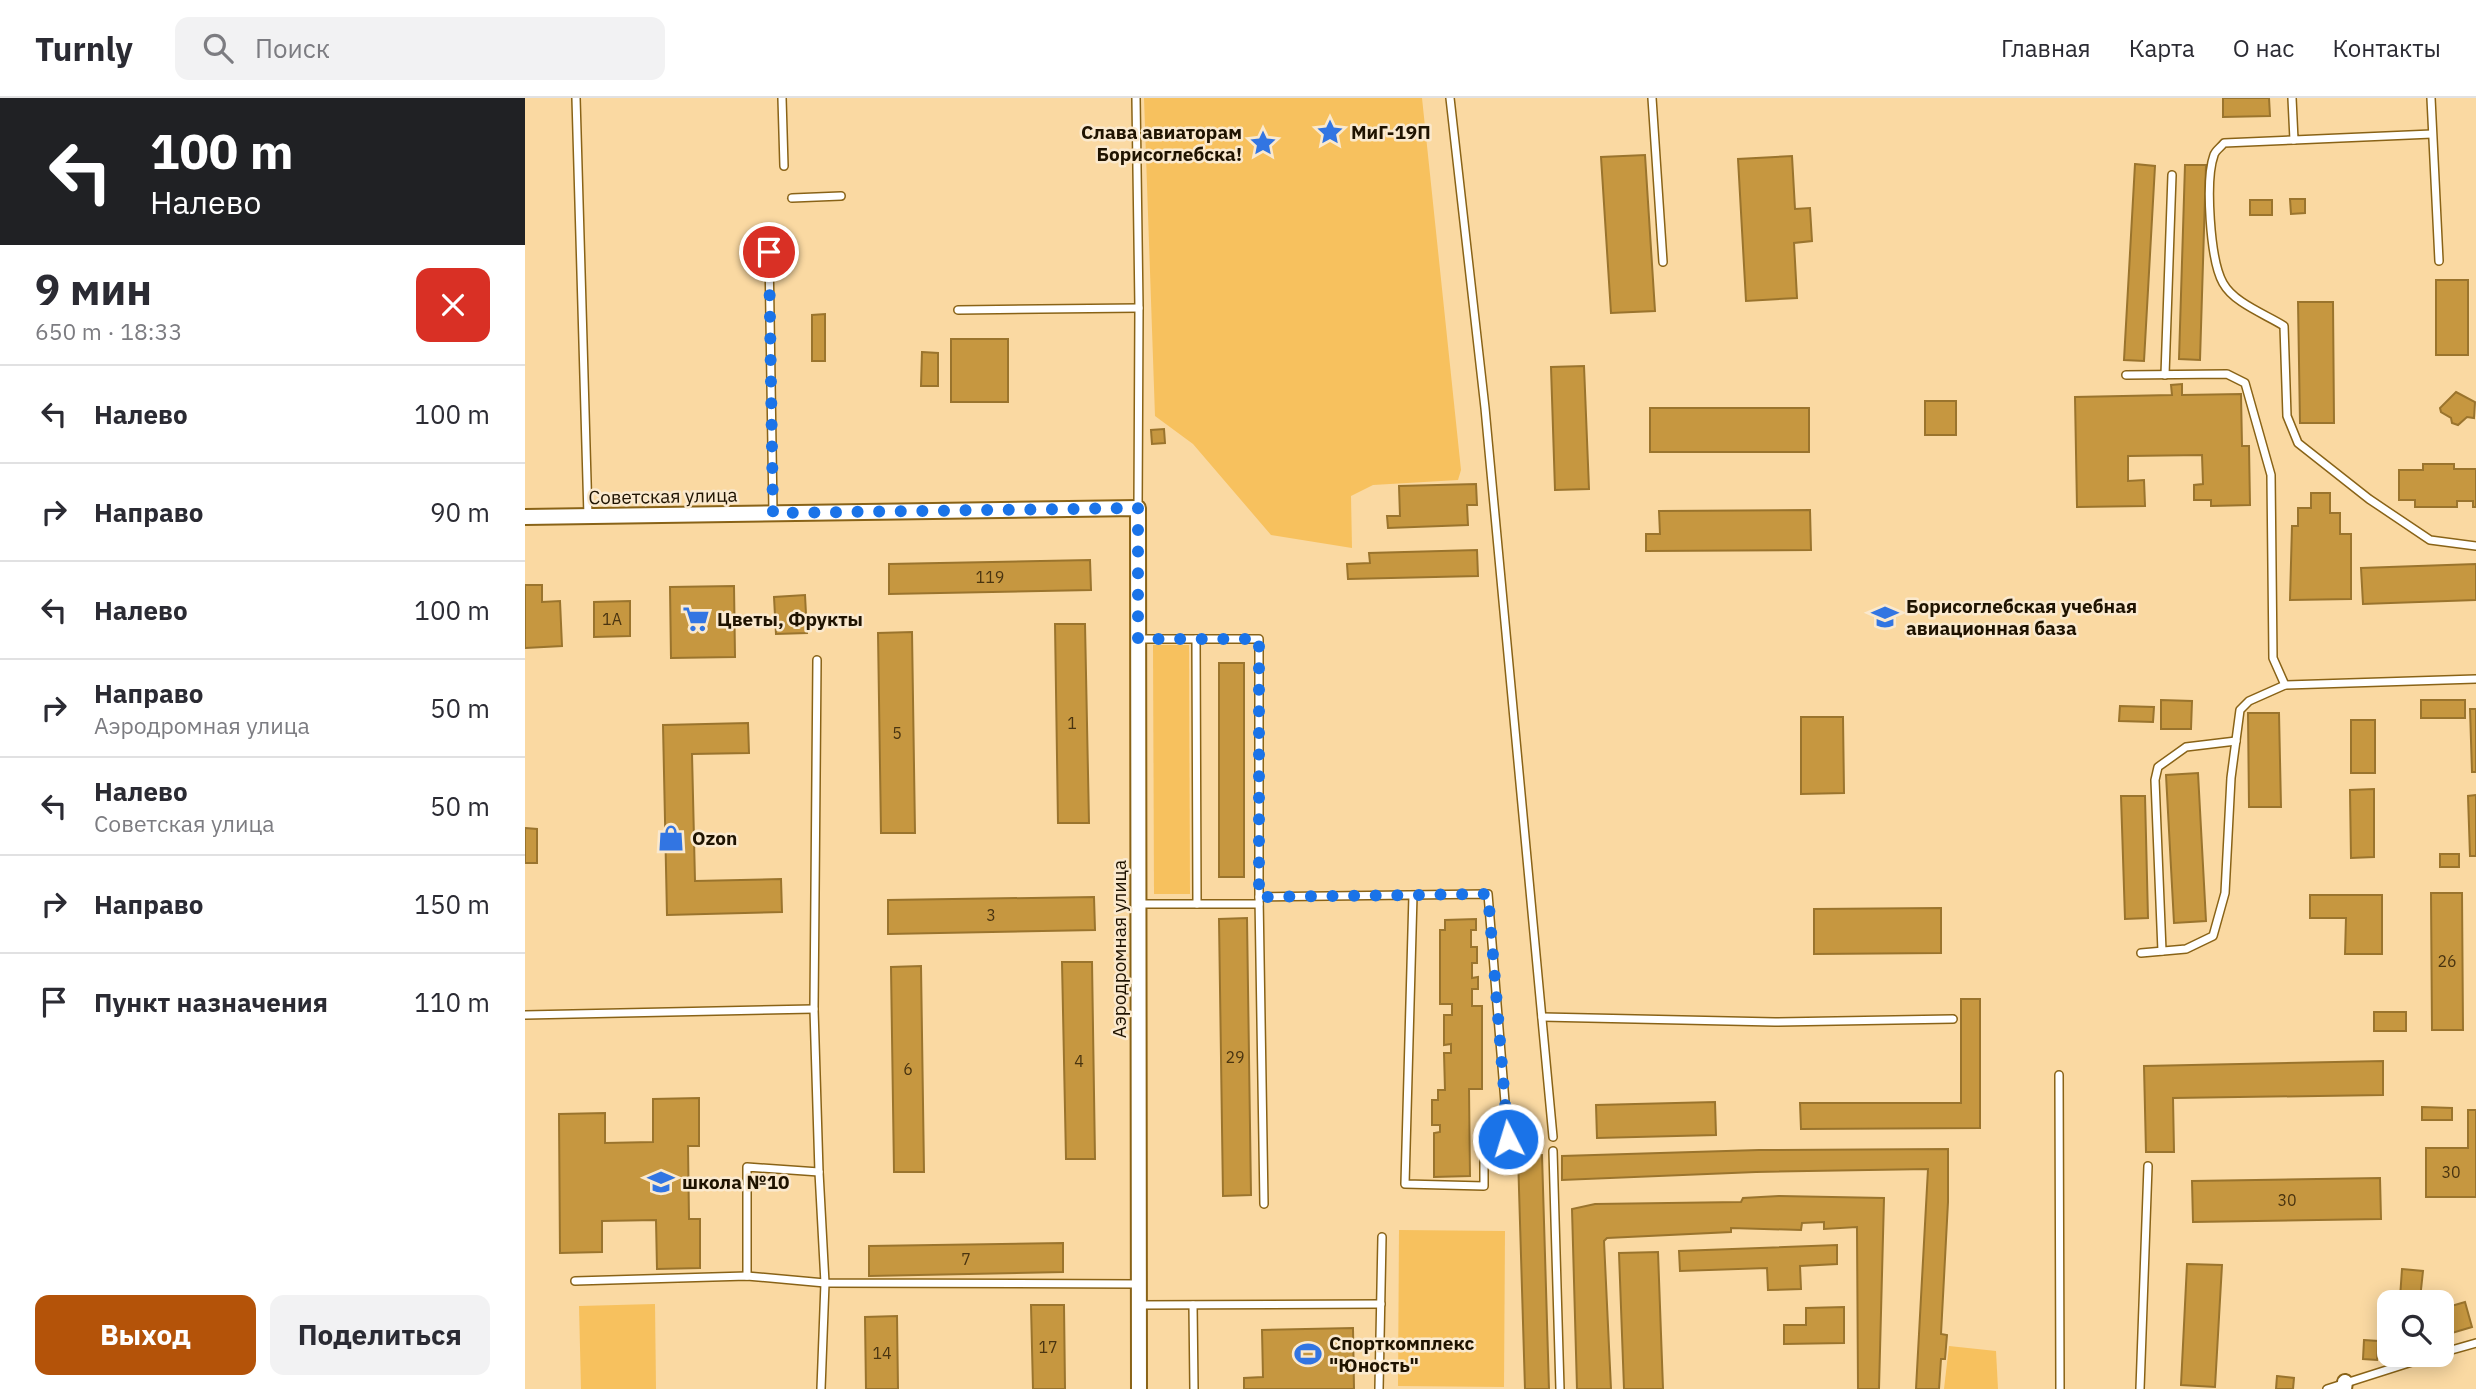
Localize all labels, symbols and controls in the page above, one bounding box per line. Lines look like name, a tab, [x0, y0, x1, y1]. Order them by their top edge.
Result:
search box	[175, 17, 665, 80]
text: Turnly	[35, 27, 133, 70]
icon: search	[199, 29, 237, 67]
text: Поиск	[255, 31, 330, 65]
text: Главная	[2001, 32, 2091, 64]
text: Карта	[2129, 32, 2195, 64]
text: О нас	[2233, 32, 2294, 64]
text: Контакты	[2332, 32, 2441, 64]
place icon: МиГ-19П	[1315, 117, 1345, 147]
text: 100 m	[150, 119, 294, 182]
place label: Слава авиаторам Борисоглебска!	[1081, 120, 1242, 166]
place label: МиГ-19П	[1351, 120, 1431, 144]
icon: left	[35, 126, 126, 217]
place icon: Слава авиаторам Борисоглебска!	[1248, 128, 1278, 158]
text: Налево	[150, 181, 261, 223]
pin	[739, 222, 799, 282]
icon: arrive	[750, 233, 788, 271]
text: 9 мин	[35, 262, 152, 317]
button: close	[416, 268, 490, 342]
text: 650 m · 18:33	[35, 316, 182, 346]
icon: left	[35, 395, 73, 433]
text: Налево	[94, 397, 188, 431]
text: 100 m	[414, 397, 490, 431]
street label: Советская улица	[588, 483, 738, 509]
icon: right	[35, 493, 73, 531]
text: Направо	[94, 495, 203, 529]
text: 90 m	[430, 495, 490, 529]
house number: 119	[976, 567, 1004, 587]
icon: left	[35, 591, 73, 629]
text: Налево	[94, 593, 188, 627]
text: 100 m	[414, 593, 490, 627]
place label: Борисоглебская учебная авиационная база	[1906, 594, 2137, 640]
school or university icon: Борисоглебская учебная авиационная база	[1870, 602, 1900, 632]
supermarket icon: Цветы, Фрукты	[681, 604, 711, 634]
place label: Цветы, Фрукты	[717, 607, 863, 631]
house number: 1А	[602, 609, 622, 629]
text: Направо	[94, 676, 203, 710]
icon: right	[35, 689, 73, 727]
text: 50 m	[430, 691, 490, 725]
text: Аэродромная улица	[94, 710, 310, 740]
house number: 1	[1067, 713, 1077, 733]
house number: 5	[892, 723, 902, 743]
text: Налево	[94, 774, 188, 808]
icon: left	[35, 787, 73, 825]
text: 50 m	[430, 789, 490, 823]
text: Советская улица	[94, 808, 275, 838]
shop icon: Ozon	[656, 823, 686, 853]
place label: Ozon	[692, 826, 737, 850]
street label: Аэродромная улица	[1107, 860, 1131, 1038]
icon: right	[35, 885, 73, 923]
text: Направо	[94, 887, 203, 921]
text: 150 m	[414, 887, 490, 921]
house number: 3	[986, 905, 996, 925]
house number: 26	[2437, 951, 2457, 971]
icon: arrive	[35, 983, 73, 1021]
text: Пункт назначения	[94, 985, 328, 1019]
text: 110 m	[414, 985, 490, 1019]
house number: 29	[1225, 1047, 1245, 1067]
house number: 4	[1074, 1051, 1084, 1071]
house number: 6	[903, 1059, 913, 1079]
position arrow	[1471, 1102, 1545, 1176]
house number: 30	[2441, 1162, 2461, 1182]
school or university icon: школа №10	[646, 1167, 676, 1197]
place label: школа №10	[682, 1170, 789, 1194]
house number: 30	[2277, 1190, 2297, 1210]
house number: 7	[961, 1249, 971, 1269]
map controls	[2377, 1290, 2454, 1367]
button: search	[2377, 1290, 2454, 1367]
button: Выход	[35, 1295, 256, 1375]
button: Поделиться	[270, 1295, 490, 1375]
place label: Спорткомплекс "Юность"	[1329, 1331, 1474, 1377]
house number: 17	[1038, 1337, 1058, 1357]
sports icon: Спорткомплекс "Юность"	[1293, 1339, 1323, 1369]
house number: 14	[872, 1343, 892, 1363]

